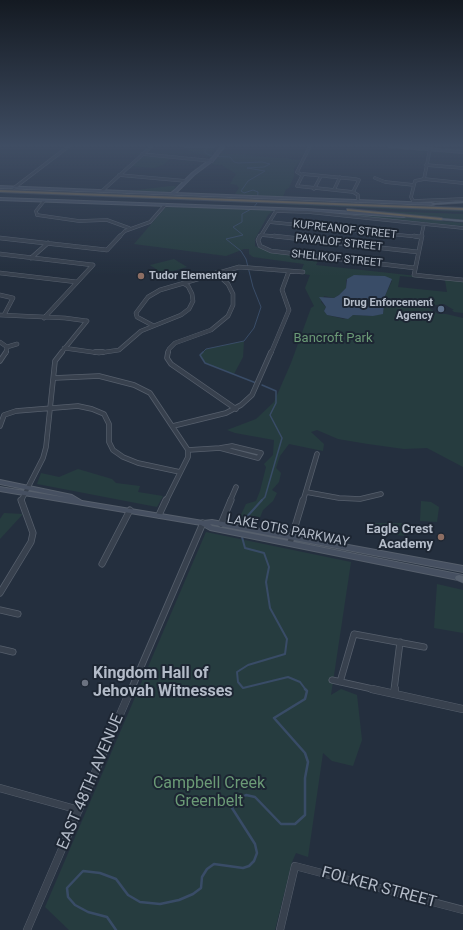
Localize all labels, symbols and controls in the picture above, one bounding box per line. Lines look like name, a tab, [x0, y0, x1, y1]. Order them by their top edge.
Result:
street label: KUPREANOF STREET	[292, 218, 398, 242]
street label: PAVALOF STREET	[295, 232, 383, 254]
street label: SHELIKOF STREET	[291, 248, 383, 270]
place label: Tudor Elementary	[149, 269, 237, 283]
marker: Tudor Elementary	[136, 271, 146, 281]
place label: Drug Enforcement Agency	[343, 296, 433, 322]
marker: Drug Enforcement Agency	[436, 304, 446, 314]
park label: Bancroft Park	[293, 331, 373, 347]
street label: LAKE OTIS PARKWAY	[226, 511, 350, 551]
place label: Eagle Crest Academy	[366, 522, 433, 553]
marker: Eagle Crest Academy	[436, 532, 446, 542]
place label: Kingdom Hall of Jehovah Witnesses	[93, 664, 232, 702]
marker: Kingdom Hall of Jehovah Witnesses	[80, 678, 90, 688]
street label: EAST 48TH AVENUE	[54, 711, 128, 853]
park label: Campbell Creek Greenbelt	[153, 774, 265, 812]
street label: FOLKER STREET	[319, 863, 439, 913]

